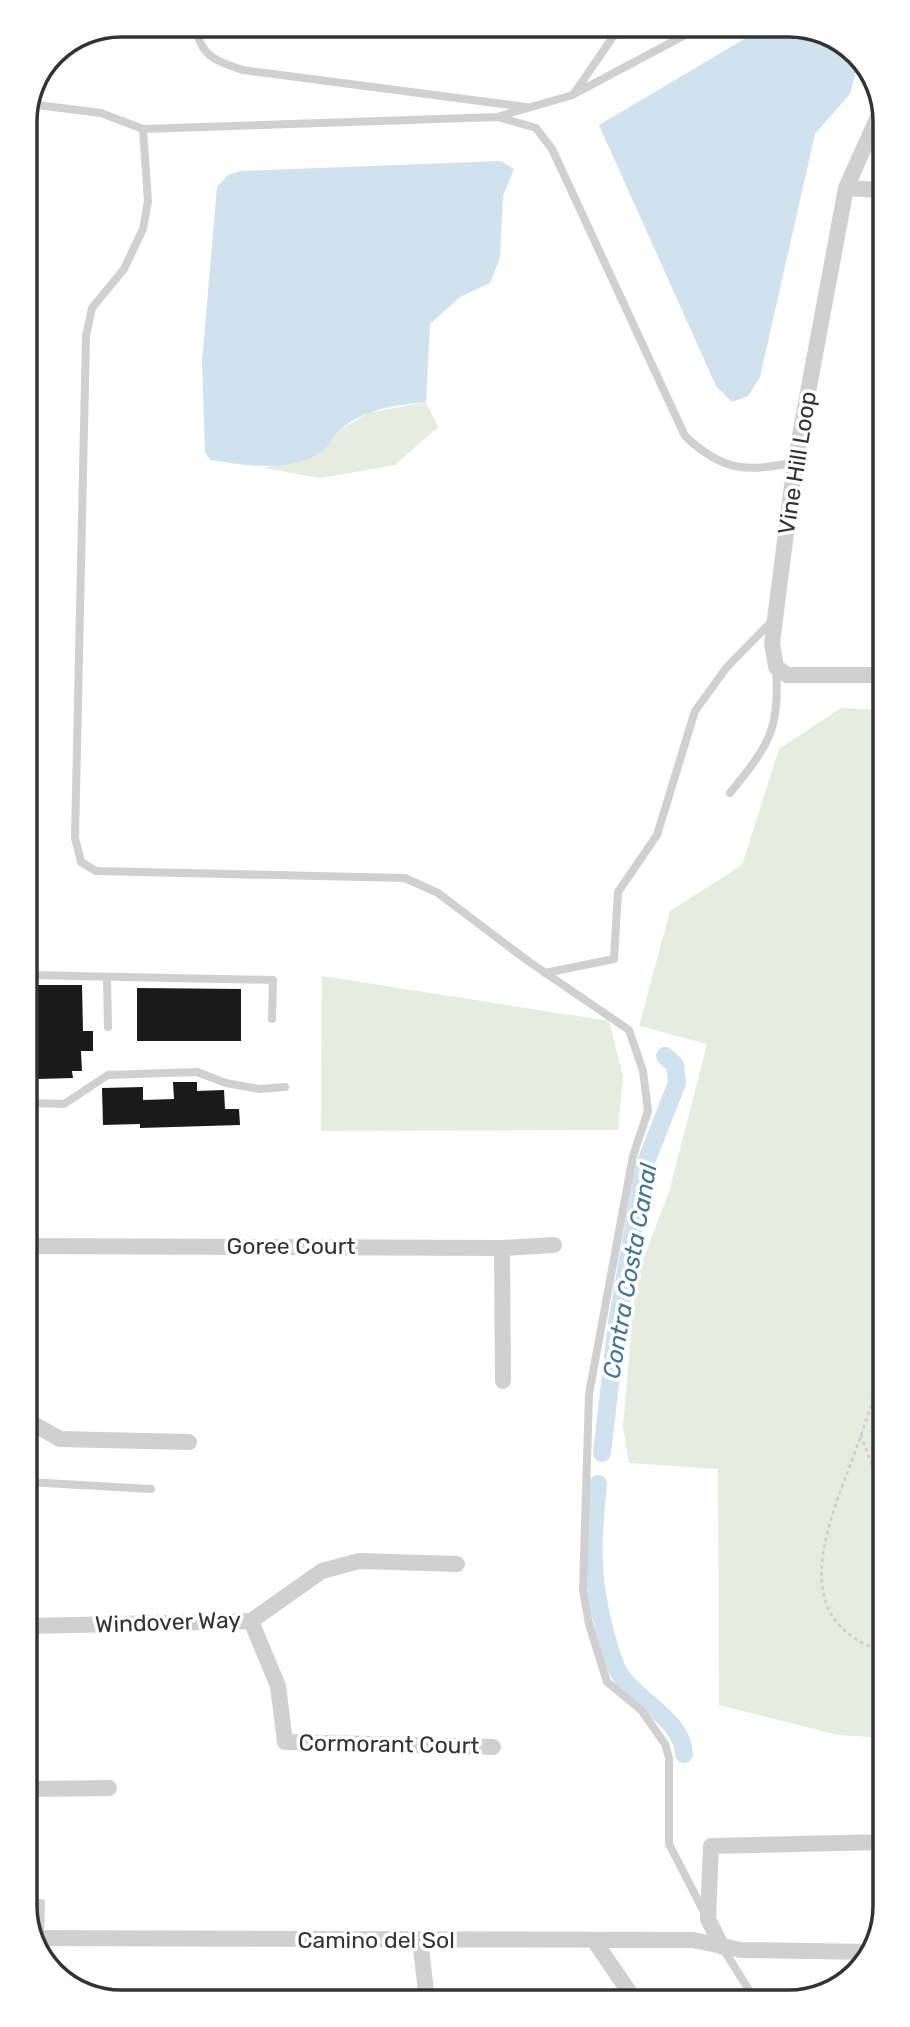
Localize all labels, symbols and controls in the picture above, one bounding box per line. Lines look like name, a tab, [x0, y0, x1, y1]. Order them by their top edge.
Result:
street label: Vine Hill Loop	[772, 389, 822, 537]
water label: Contra Costa Canal	[597, 1160, 663, 1381]
street label: Goree Court	[227, 1232, 355, 1260]
street label: Windover Way	[95, 1605, 242, 1639]
street label: Cormorant Court	[298, 1728, 480, 1760]
street label: Camino del Sol	[297, 1926, 455, 1954]

